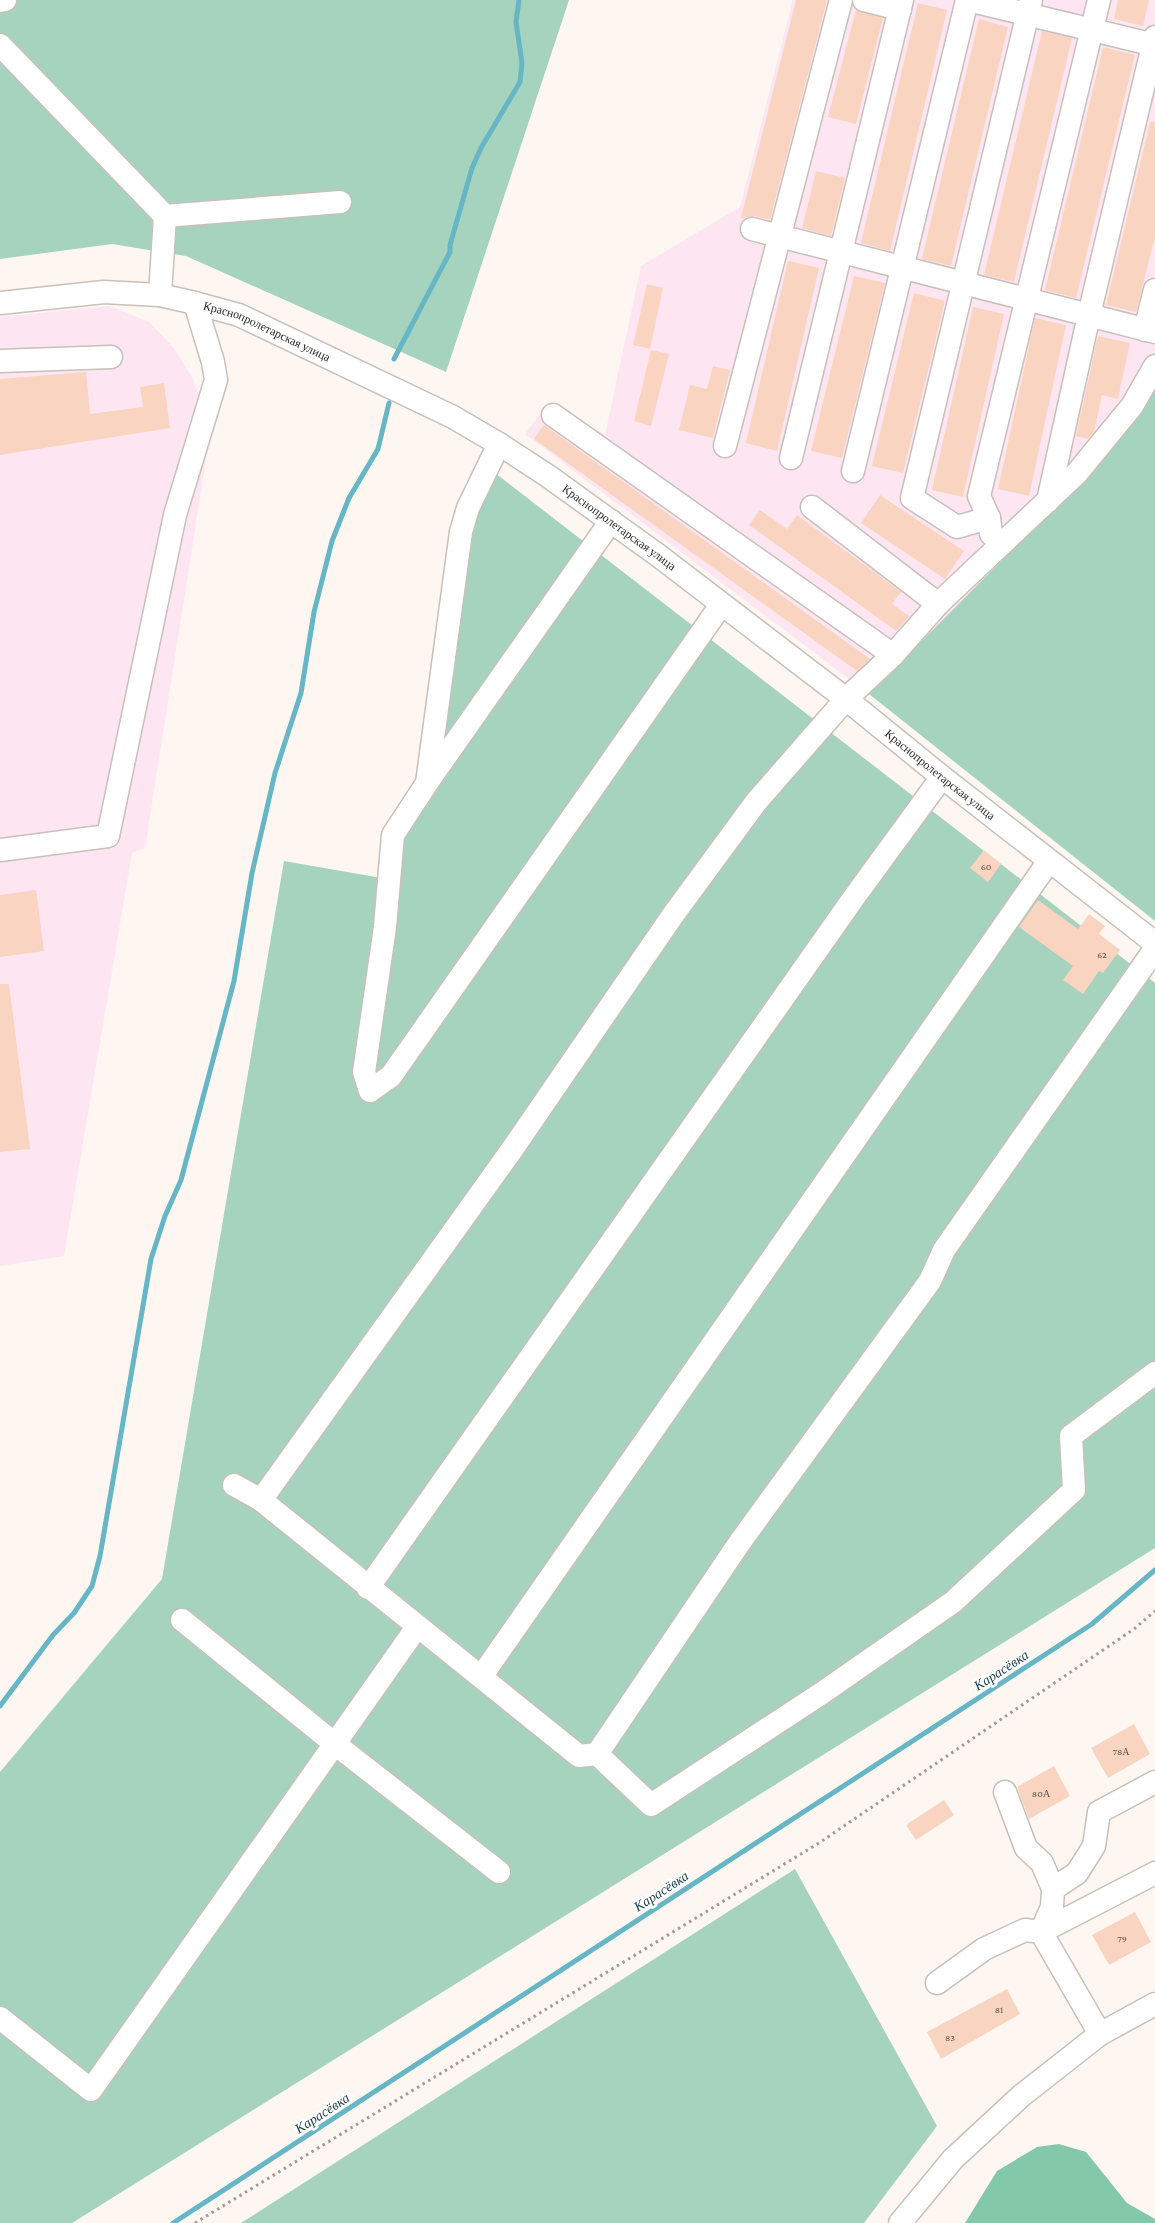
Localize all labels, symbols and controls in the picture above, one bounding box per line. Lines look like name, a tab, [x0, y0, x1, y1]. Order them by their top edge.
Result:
street label: Краснопролетарская улица	[202, 299, 333, 365]
street label: Краснопролетарская улица	[560, 482, 679, 574]
street label: Краснопролетарская улица	[882, 726, 999, 823]
house number: 60	[981, 861, 992, 872]
house number: 62	[1097, 949, 1107, 960]
water label: Карасёвка	[970, 1646, 1031, 1694]
house number: 78А	[1112, 1746, 1130, 1757]
house number: 80А	[1032, 1788, 1051, 1799]
water label: Карасёвка	[630, 1867, 691, 1915]
house number: 79	[1117, 1933, 1127, 1944]
house number: 81	[995, 2004, 1003, 2015]
house number: 83	[945, 2032, 955, 2043]
water label: Карасёвка	[291, 2089, 352, 2137]

